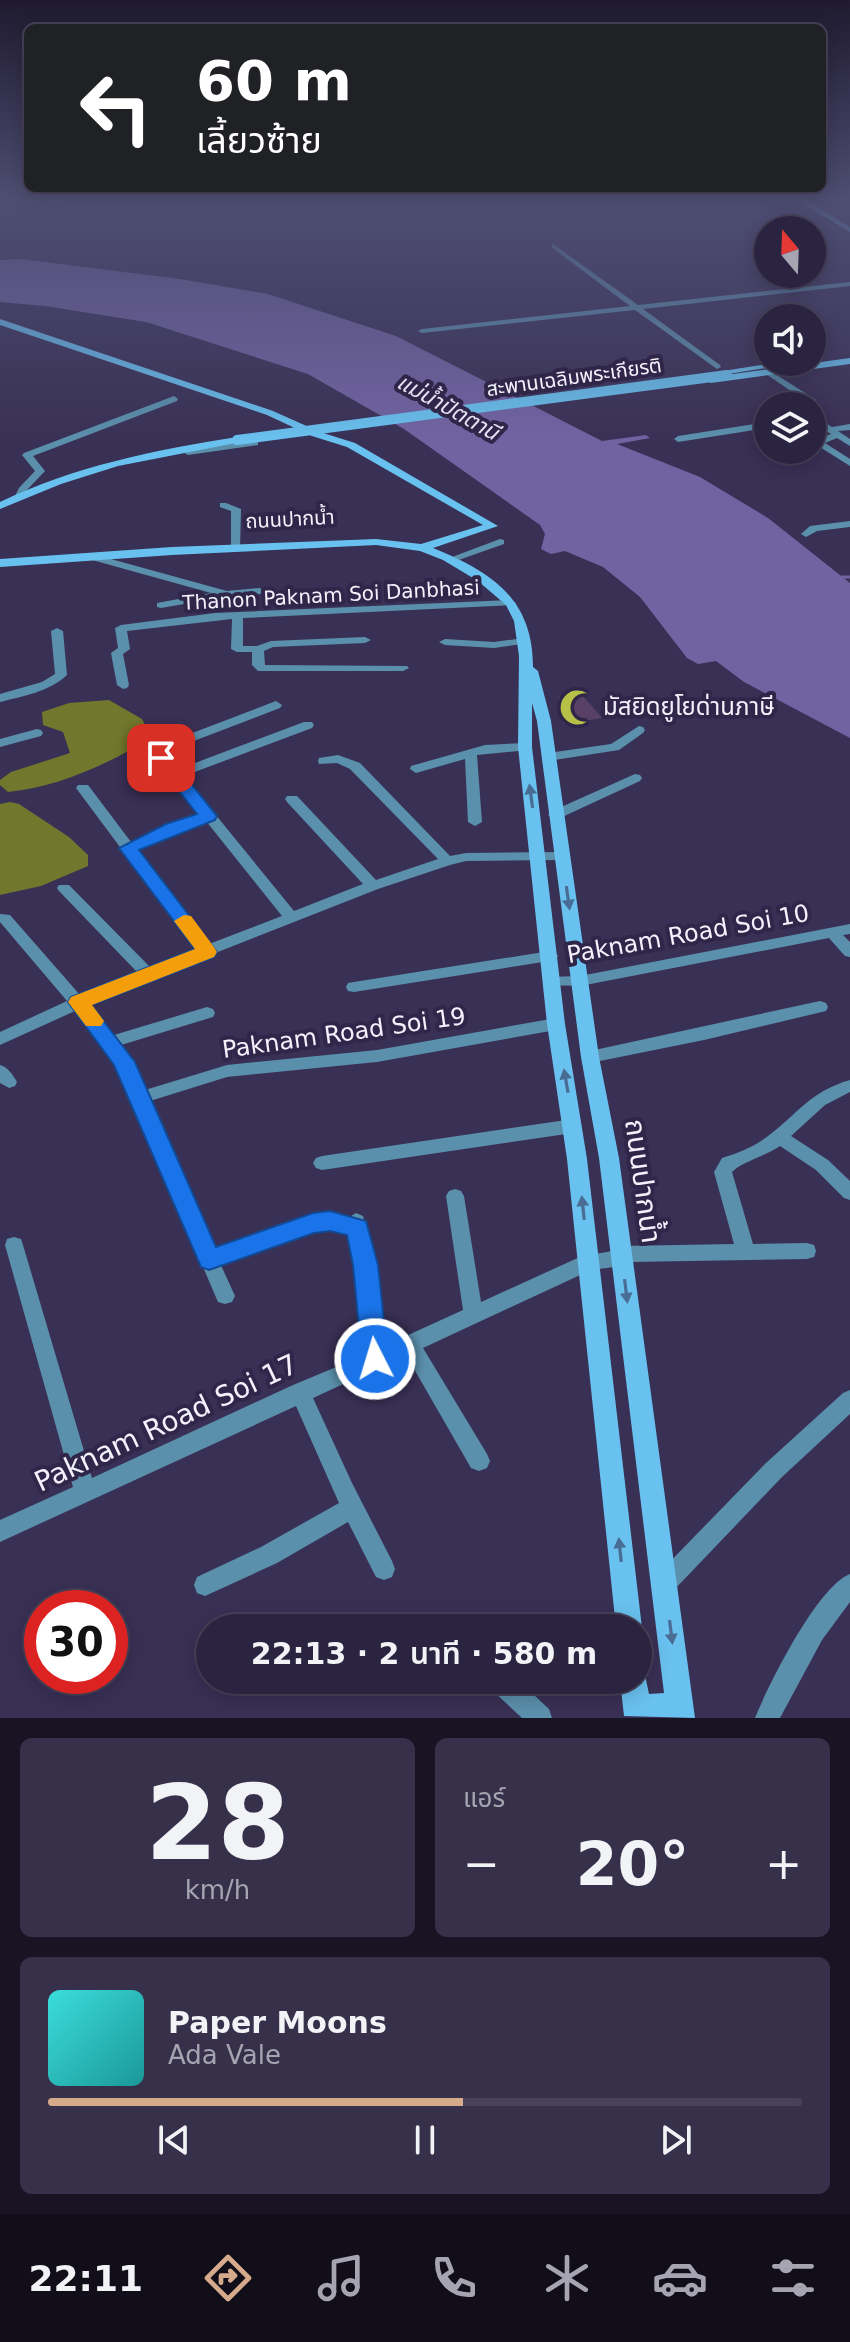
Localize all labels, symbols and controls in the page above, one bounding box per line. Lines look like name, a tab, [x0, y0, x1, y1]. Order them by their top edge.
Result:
text: 60 m	[196, 48, 352, 113]
icon: left	[64, 56, 168, 160]
text: เลี้ยวซ้าย	[196, 120, 322, 161]
north arrow	[754, 216, 826, 288]
map controls	[754, 216, 826, 464]
button: sound	[754, 304, 826, 376]
street label: สะพานเฉลิมพระเกียรติ	[485, 353, 663, 401]
water label: แม่น้ำปัตตานี	[393, 366, 507, 447]
button: layers	[754, 392, 826, 464]
street label: ถนนปากน้ำ	[245, 503, 335, 533]
street label: Thanon Paknam Soi Danbhasi	[181, 575, 480, 615]
mosque icon: มัสยิดยูโยด่านภาษี	[558, 688, 596, 726]
place label: มัสยิดยูโยด่านภาษี	[603, 693, 775, 722]
pin	[127, 724, 195, 792]
icon: arrive	[139, 736, 183, 780]
one-way arrow	[524, 783, 537, 808]
one-way arrow	[562, 886, 575, 911]
street label: Paknam Road Soi 10	[565, 899, 811, 969]
street label: Paknam Road Soi 19	[220, 1002, 468, 1064]
one-way arrow	[559, 1069, 572, 1094]
street label: ถนนปากน้ำ	[618, 1116, 671, 1245]
one-way arrow	[576, 1196, 589, 1221]
one-way arrow	[620, 1279, 633, 1304]
position arrow	[333, 1317, 417, 1401]
street label: Paknam Road Soi 17	[29, 1348, 303, 1498]
one-way arrow	[614, 1538, 627, 1563]
speed limit sign: 30	[24, 1590, 128, 1694]
one-way arrow	[664, 1620, 677, 1645]
text: 22:13 · 2 นาที · 580 m	[251, 1636, 597, 1671]
text: 28	[145, 1762, 290, 1884]
text: แอร์	[463, 1783, 505, 1813]
text: 20°	[576, 1829, 689, 1899]
text: −	[463, 1838, 500, 1889]
text: +	[765, 1838, 802, 1889]
text: km/h	[185, 1875, 250, 1905]
text: Paper Moons	[168, 2005, 387, 2040]
text: Ada Vale	[168, 2040, 281, 2070]
icon: previous	[152, 2118, 196, 2162]
icon: pause	[403, 2118, 447, 2162]
icon: next	[654, 2118, 698, 2162]
icon: directions	[200, 2250, 256, 2306]
icon: music	[313, 2250, 369, 2306]
icon: phone	[426, 2250, 482, 2306]
icon: climate	[539, 2250, 595, 2306]
icon: car	[652, 2250, 708, 2306]
icon: filters	[765, 2250, 821, 2306]
text: 22:11	[29, 2258, 143, 2299]

